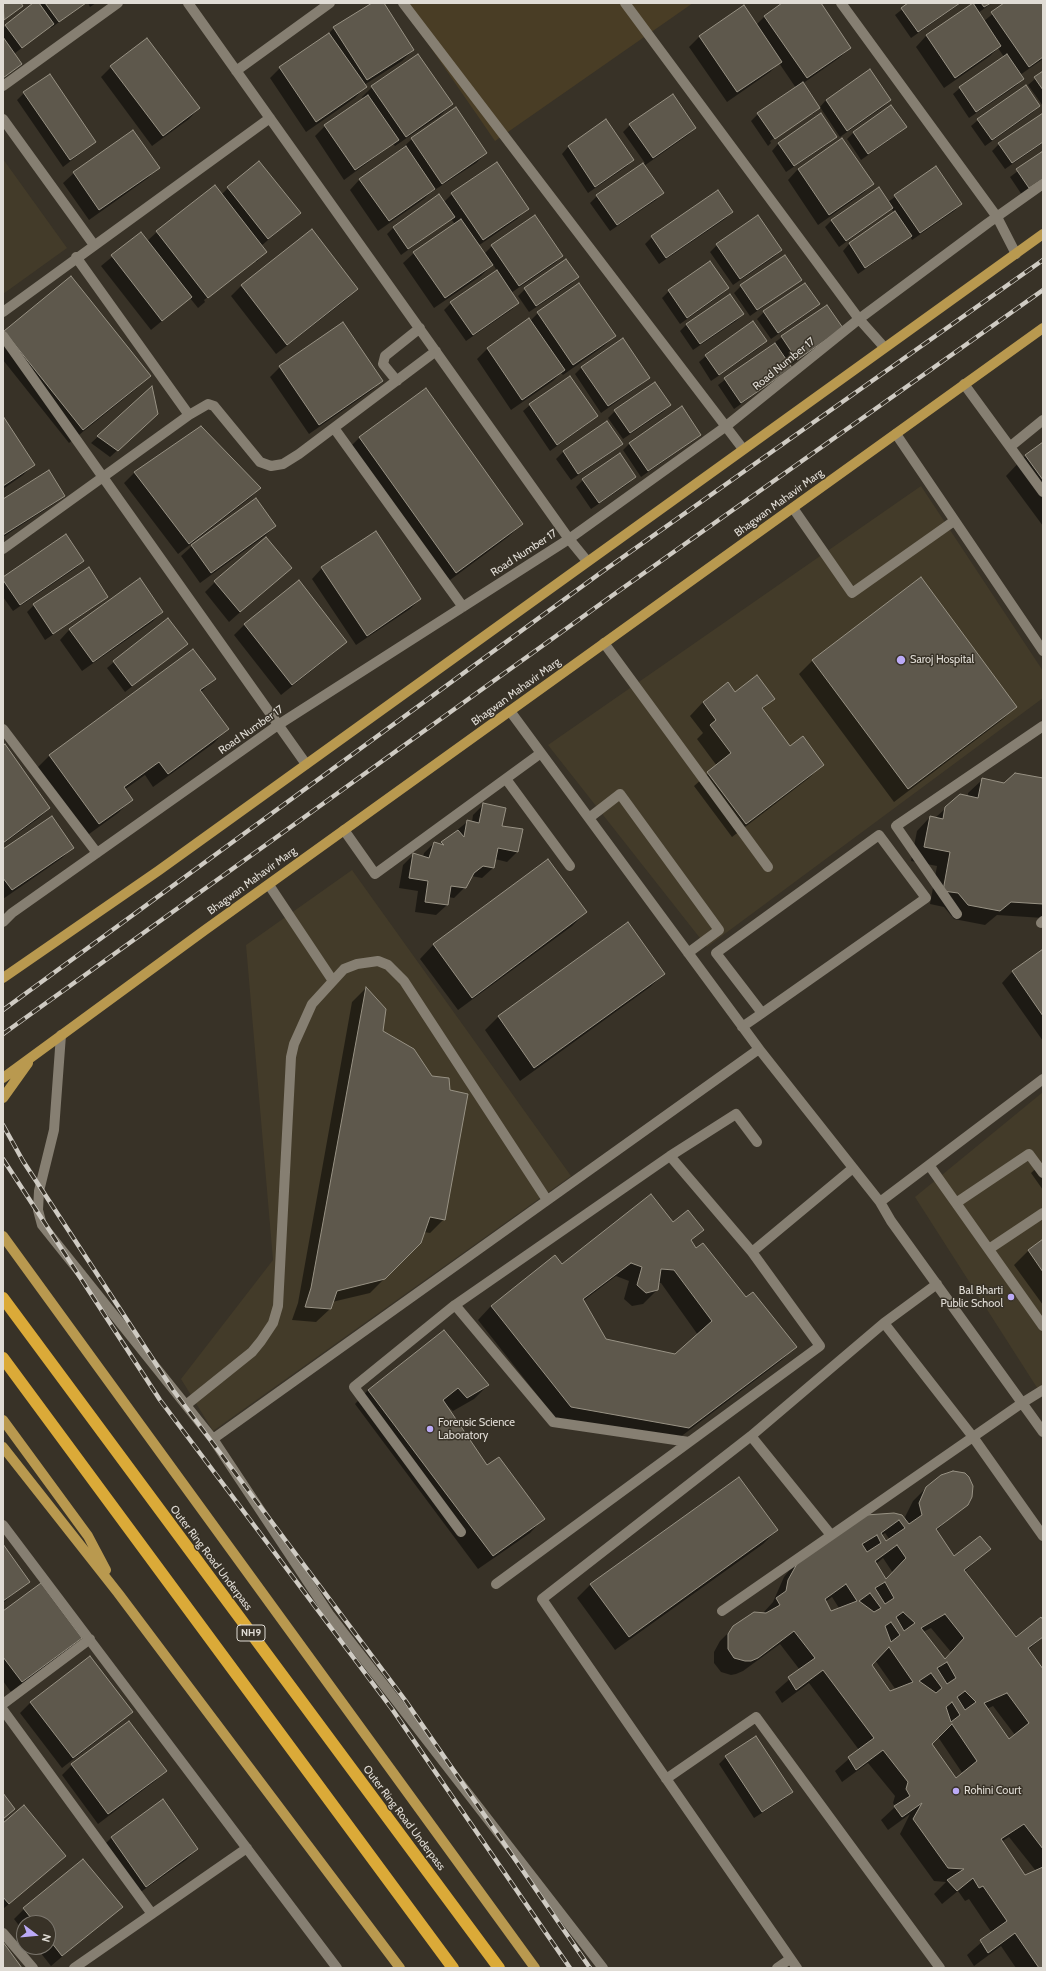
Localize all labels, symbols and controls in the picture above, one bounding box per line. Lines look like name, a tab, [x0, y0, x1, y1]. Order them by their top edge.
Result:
street label: Road Number 17	[750, 335, 818, 393]
street label: Bhagwan Mahavir Marg	[732, 466, 826, 540]
street label: Road Number 17	[488, 527, 560, 579]
place label: Saroj Hospital	[910, 653, 974, 667]
marker: Saroj Hospital	[895, 654, 907, 666]
street label: Bhagwan Mahavir Marg	[469, 655, 563, 729]
street label: Road Number 17	[216, 703, 286, 757]
street label: Bhagwan Mahavir Marg	[205, 844, 299, 918]
place label: Bal Bharti Public School	[940, 1284, 1003, 1310]
marker: Bal Bharti Public School	[1006, 1292, 1016, 1302]
place label: Forensic Science Laboratory	[438, 1416, 515, 1442]
marker: Forensic Science Laboratory	[425, 1424, 435, 1434]
street label: Outer Ring Road Underpass	[167, 1503, 255, 1613]
road number: NH9	[237, 1625, 265, 1641]
street label: Outer Ring Road Underpass	[360, 1763, 448, 1873]
place label: Rohini Court	[964, 1784, 1021, 1798]
marker: Rohini Court	[951, 1786, 961, 1796]
north arrow	[16, 1915, 56, 1955]
text: N	[39, 1932, 54, 1944]

